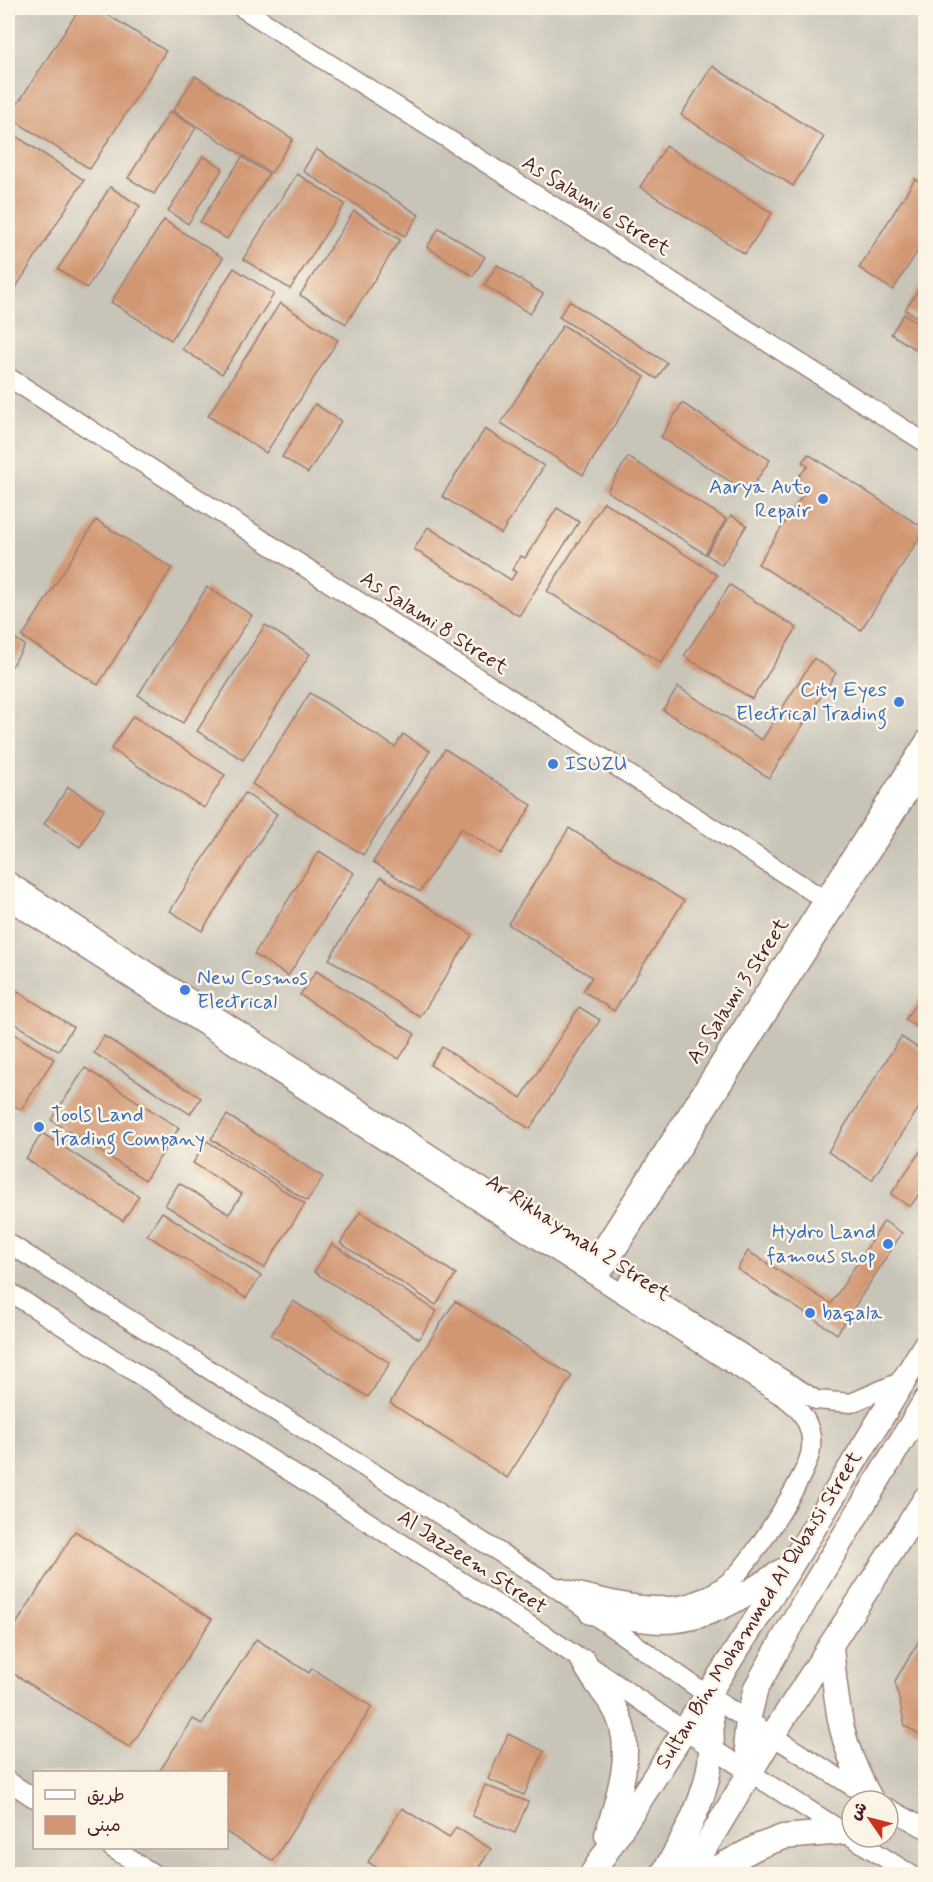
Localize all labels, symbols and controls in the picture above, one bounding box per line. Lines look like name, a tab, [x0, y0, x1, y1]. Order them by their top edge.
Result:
street label: As Salami 6 Street	[516, 149, 676, 263]
place label: Aarya Auto Repair	[709, 473, 811, 525]
marker: Aarya Auto Repair	[816, 492, 830, 506]
street label: As Salami 8 Street	[355, 565, 514, 682]
place label: City Eyes Electrical Trading	[736, 676, 887, 730]
marker: City Eyes Electrical Trading	[892, 695, 906, 709]
place label: ISUZU	[565, 750, 627, 778]
marker: ISUZU	[546, 757, 560, 771]
street label: As Salami 3 Street	[680, 912, 796, 1069]
place label: New Cosmos Electrical	[197, 964, 308, 1016]
marker: New Cosmos Electrical	[178, 983, 192, 997]
place label: Tools Land Trading Company	[51, 1101, 205, 1155]
marker: Tools Land Trading Company	[32, 1120, 46, 1134]
street label: Ar Rikhaymah 2 Street	[480, 1168, 676, 1309]
place label: Hydro Land famous shop	[767, 1218, 876, 1270]
marker: Hydro Land famous shop	[881, 1237, 895, 1251]
place label: baqala	[822, 1299, 883, 1327]
marker: baqala	[803, 1306, 817, 1320]
street label: Sultan Bin Mohammed Al Qubaisi Street	[649, 1445, 869, 1774]
street label: Al Jazzeem Street	[392, 1503, 552, 1621]
legend	[33, 1771, 228, 1849]
text: طريق	[87, 1784, 125, 1808]
north arrow	[840, 1789, 900, 1849]
text: ش	[845, 1798, 873, 1824]
text: مبنى	[87, 1814, 121, 1838]

